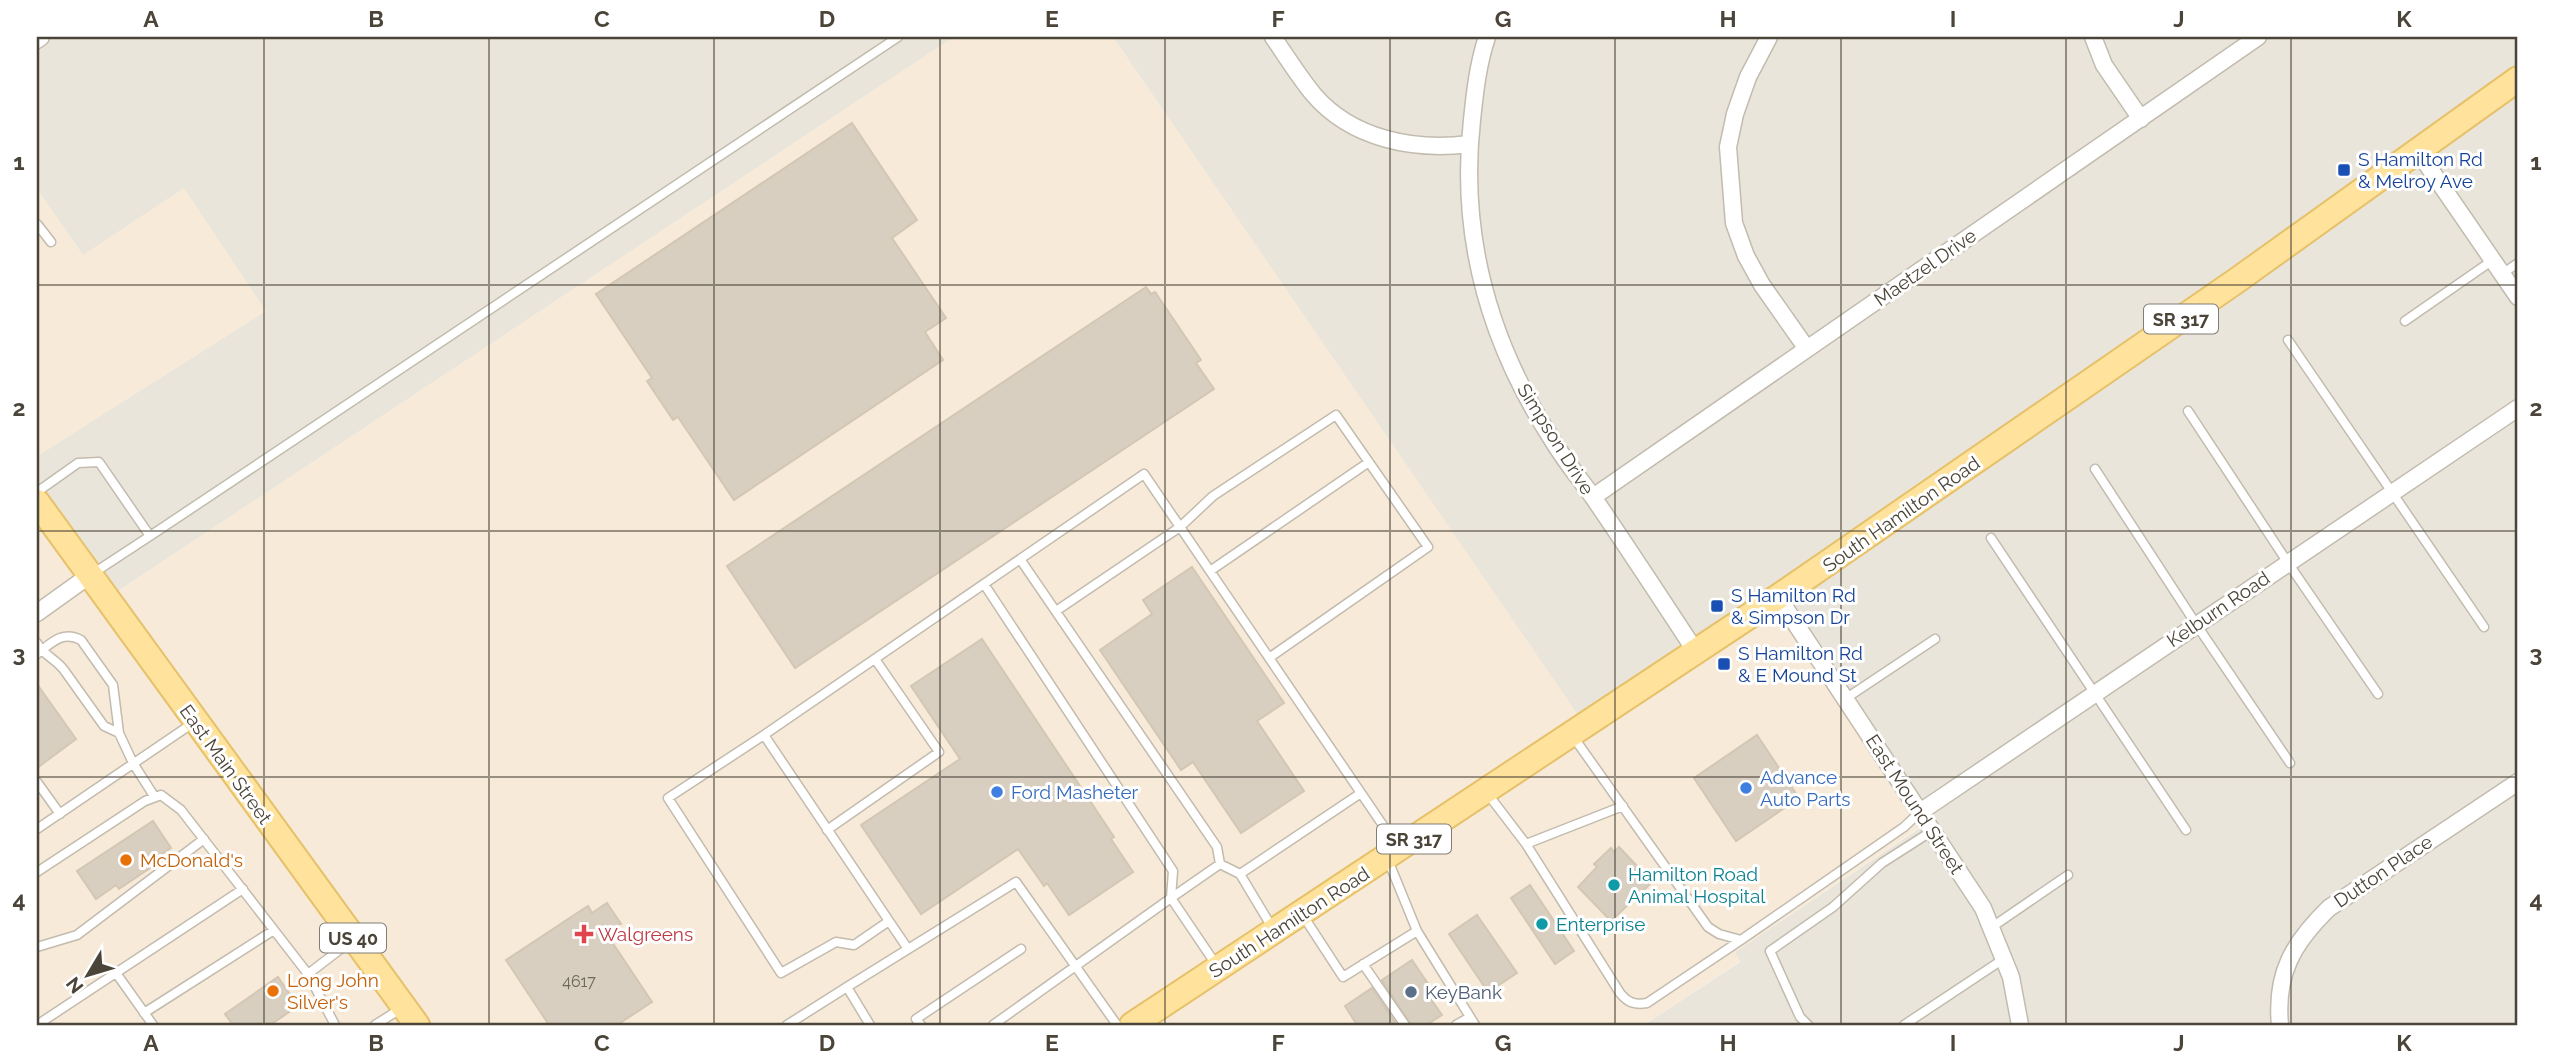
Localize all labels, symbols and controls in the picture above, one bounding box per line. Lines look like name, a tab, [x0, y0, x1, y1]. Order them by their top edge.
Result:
text: A	[143, 5, 159, 32]
text: B	[368, 5, 384, 32]
text: C	[594, 5, 610, 32]
text: D	[819, 5, 835, 32]
text: E	[1045, 5, 1059, 32]
text: F	[1271, 5, 1285, 32]
text: G	[1495, 5, 1511, 32]
text: H	[1719, 5, 1737, 32]
text: I	[1950, 5, 1956, 32]
text: J	[2173, 5, 2185, 32]
text: K	[2396, 5, 2412, 32]
text: 1	[13, 148, 25, 175]
place label: S Hamilton Rd & Melroy Ave	[2358, 148, 2483, 192]
text: 1	[2530, 148, 2542, 175]
marker: S Hamilton Rd & Melroy Ave	[2336, 162, 2352, 178]
street label: Maetzel Drive	[1870, 224, 1980, 310]
road number: SR 317	[2144, 304, 2218, 334]
street label: Simpson Drive	[1513, 379, 1599, 499]
text: 2	[13, 394, 25, 421]
text: 2	[2530, 394, 2542, 421]
street label: South Hamilton Road	[1818, 452, 1984, 576]
street label: Kelburn Road	[2162, 567, 2274, 651]
place label: S Hamilton Rd & Simpson Dr	[1731, 584, 1856, 628]
marker: S Hamilton Rd & Simpson Dr	[1709, 598, 1725, 614]
text: 3	[13, 640, 25, 667]
text: 3	[2530, 640, 2542, 667]
place label: S Hamilton Rd & E Mound St	[1738, 642, 1863, 686]
marker: S Hamilton Rd & E Mound St	[1716, 656, 1732, 672]
street label: East Main Street	[175, 700, 277, 828]
street label: East Mound Street	[1862, 730, 1969, 878]
place label: Advance Auto Parts	[1760, 766, 1851, 810]
marker: Advance Auto Parts	[1738, 780, 1754, 796]
place label: Ford Masheter	[1011, 781, 1139, 803]
marker: Ford Masheter	[989, 784, 1005, 800]
road number: SR 317	[1377, 824, 1451, 854]
street label: Dutton Place	[2330, 830, 2436, 912]
place label: McDonald's	[140, 849, 243, 871]
marker: McDonald's	[118, 852, 134, 868]
street label: South Hamilton Road	[1205, 862, 1373, 982]
place label: Hamilton Road Animal Hospital	[1628, 863, 1766, 907]
marker: Hamilton Road Animal Hospital	[1606, 877, 1622, 893]
text: 4	[12, 886, 26, 913]
text: 4	[2529, 886, 2543, 913]
place label: Enterprise	[1556, 913, 1645, 935]
marker: Enterprise	[1534, 916, 1550, 932]
road number: US 40	[320, 923, 386, 953]
place label: Walgreens	[598, 923, 693, 945]
marker: Walgreens	[576, 926, 592, 942]
north arrow	[52, 940, 122, 1010]
place label: Long John Silver's	[287, 969, 379, 1013]
house number: 4617	[562, 972, 596, 991]
text: N	[61, 973, 88, 998]
place label: KeyBank	[1425, 981, 1502, 1003]
marker: Long John Silver's	[265, 983, 281, 999]
marker: KeyBank	[1403, 984, 1419, 1000]
text: A	[143, 1029, 159, 1056]
text: B	[368, 1029, 384, 1056]
text: C	[594, 1029, 610, 1056]
text: D	[819, 1029, 835, 1056]
text: E	[1045, 1029, 1059, 1056]
text: F	[1271, 1029, 1285, 1056]
text: G	[1495, 1029, 1511, 1056]
text: H	[1719, 1029, 1737, 1056]
text: I	[1950, 1029, 1956, 1056]
text: J	[2173, 1029, 2185, 1056]
text: K	[2396, 1029, 2412, 1056]

